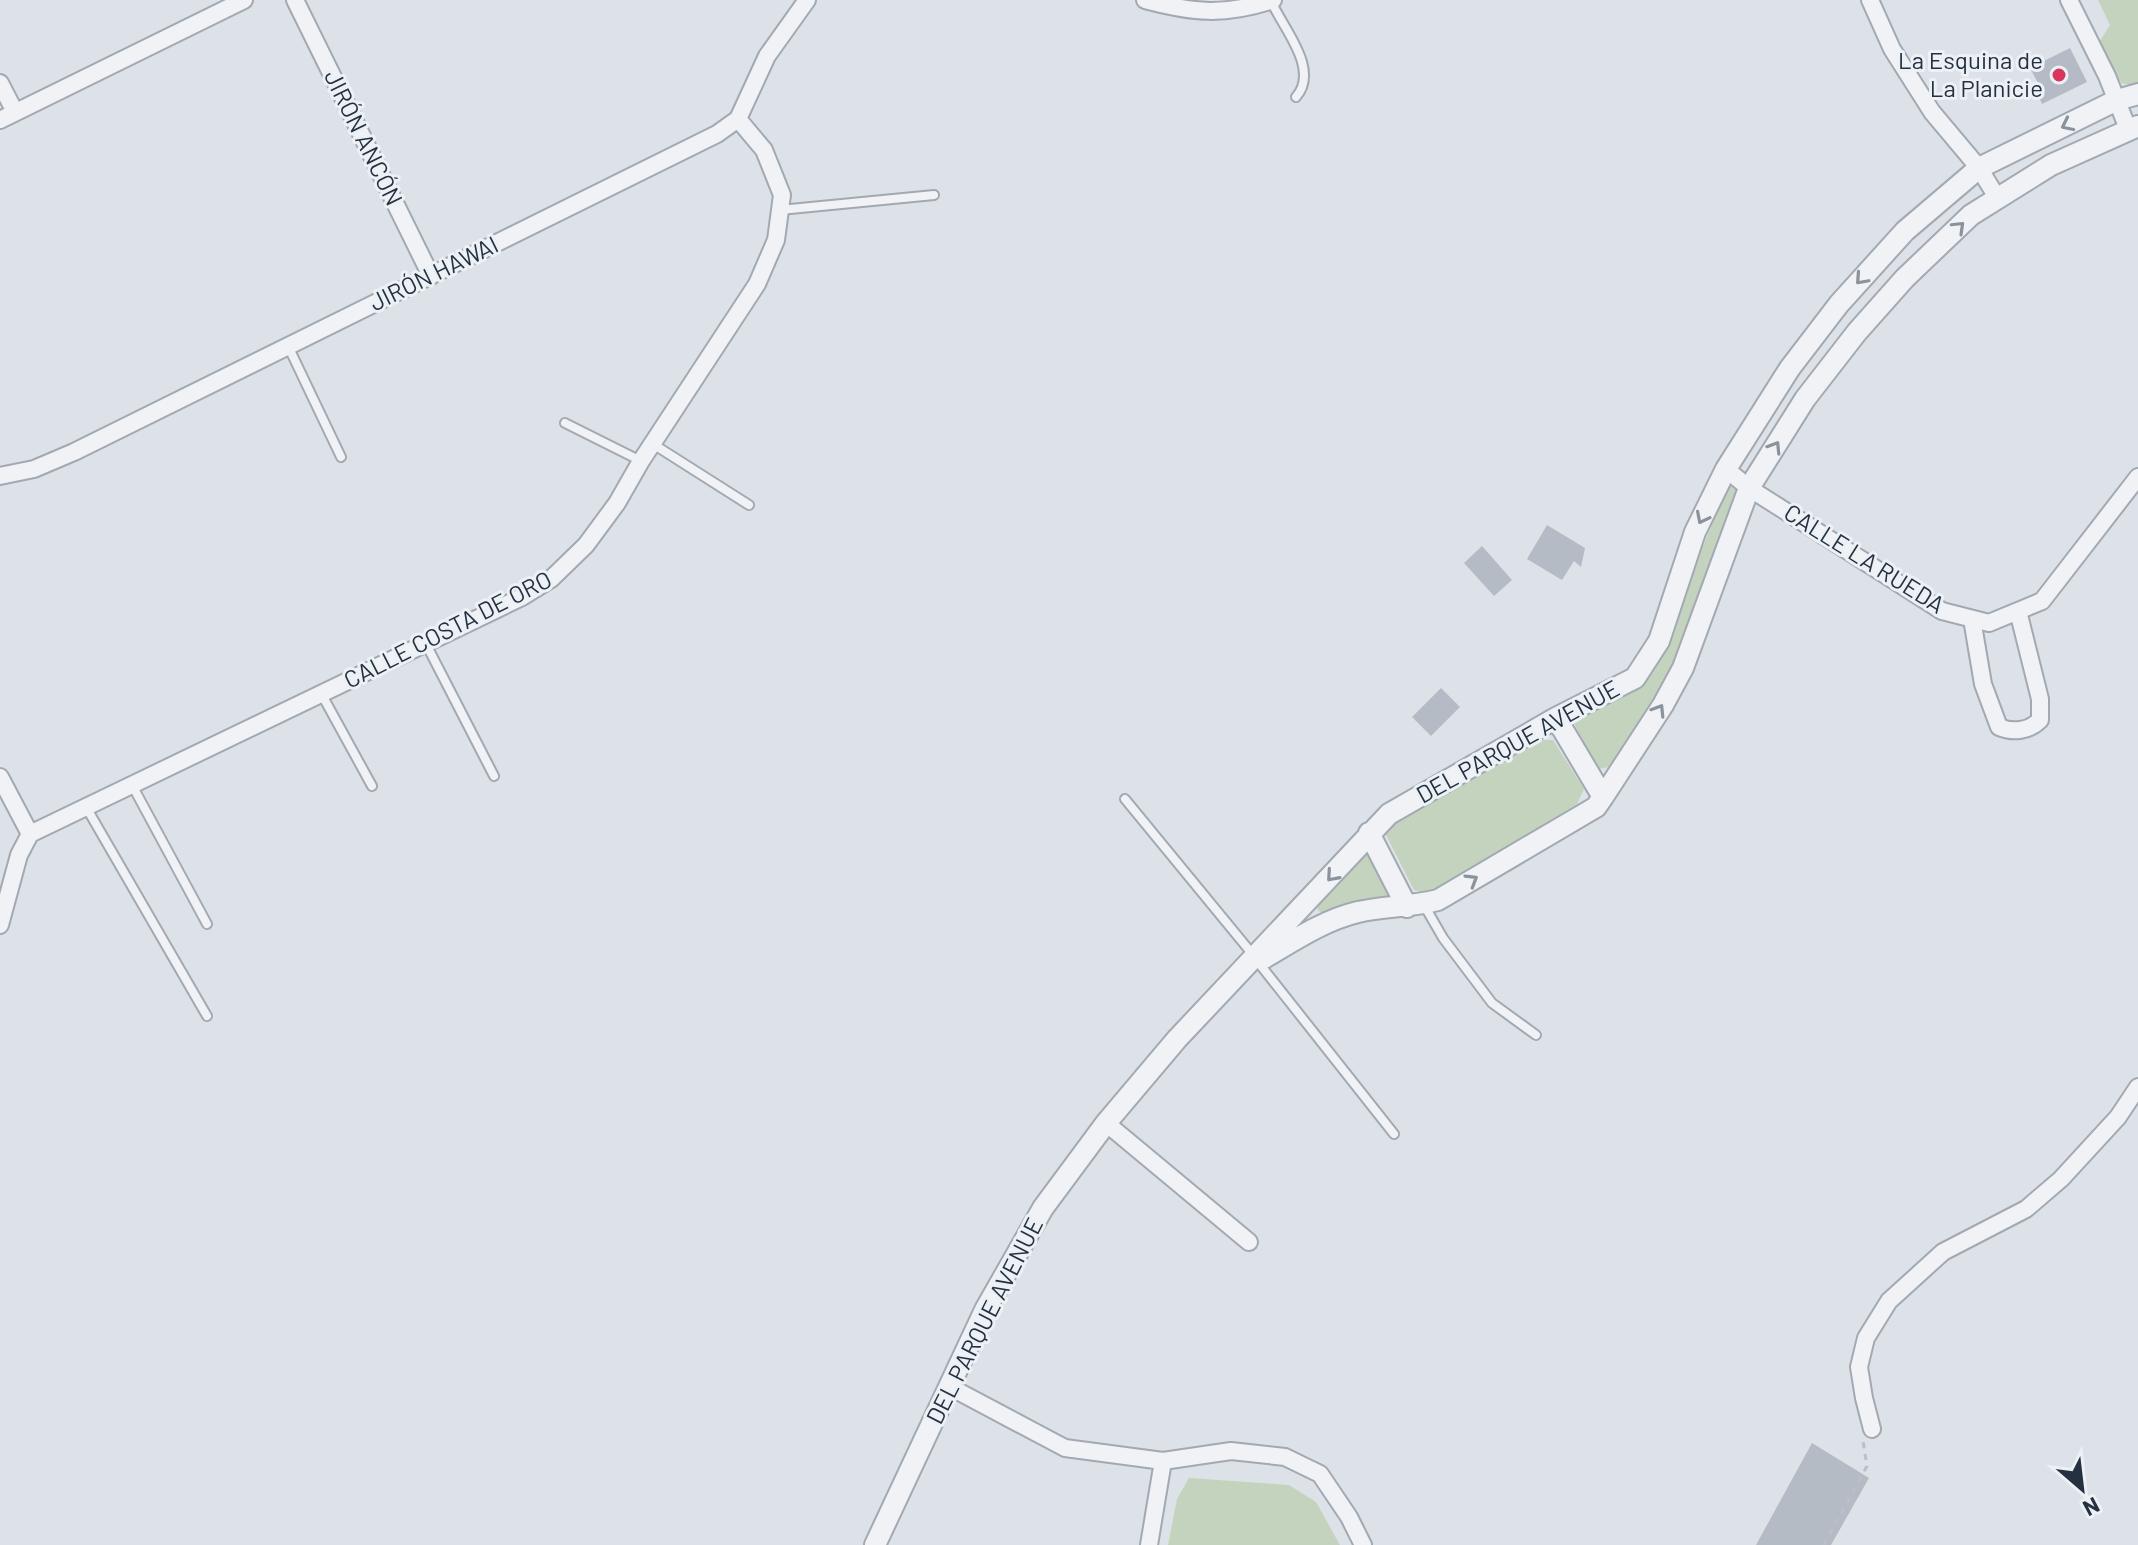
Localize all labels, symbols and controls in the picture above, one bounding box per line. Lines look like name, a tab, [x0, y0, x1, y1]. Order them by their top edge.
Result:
place label: La Esquina de La Planicie	[1898, 45, 2043, 102]
street label: JIRÓN ANCÓN	[319, 65, 410, 210]
marker: La Esquina de La Planicie	[2050, 66, 2068, 84]
one-way arrow	[2060, 115, 2075, 130]
one-way arrow	[1949, 222, 1964, 236]
street label: JIRÓN HAWAI	[364, 229, 502, 316]
one-way arrow	[1857, 270, 1871, 285]
one-way arrow	[1765, 441, 1780, 456]
street label: CALLE LA RUEDA	[1779, 497, 1950, 619]
one-way arrow	[1696, 509, 1712, 524]
street label: CALLE COSTA DE ORO	[339, 564, 556, 694]
street label: DEL PARQUE AVENUE	[1411, 673, 1624, 809]
one-way arrow	[1650, 704, 1665, 719]
one-way arrow	[1327, 866, 1341, 881]
one-way arrow	[1463, 874, 1478, 890]
street label: DEL PARQUE AVENUE	[919, 1212, 1048, 1428]
north arrow	[2042, 1449, 2122, 1529]
text: N	[2079, 1493, 2104, 1522]

